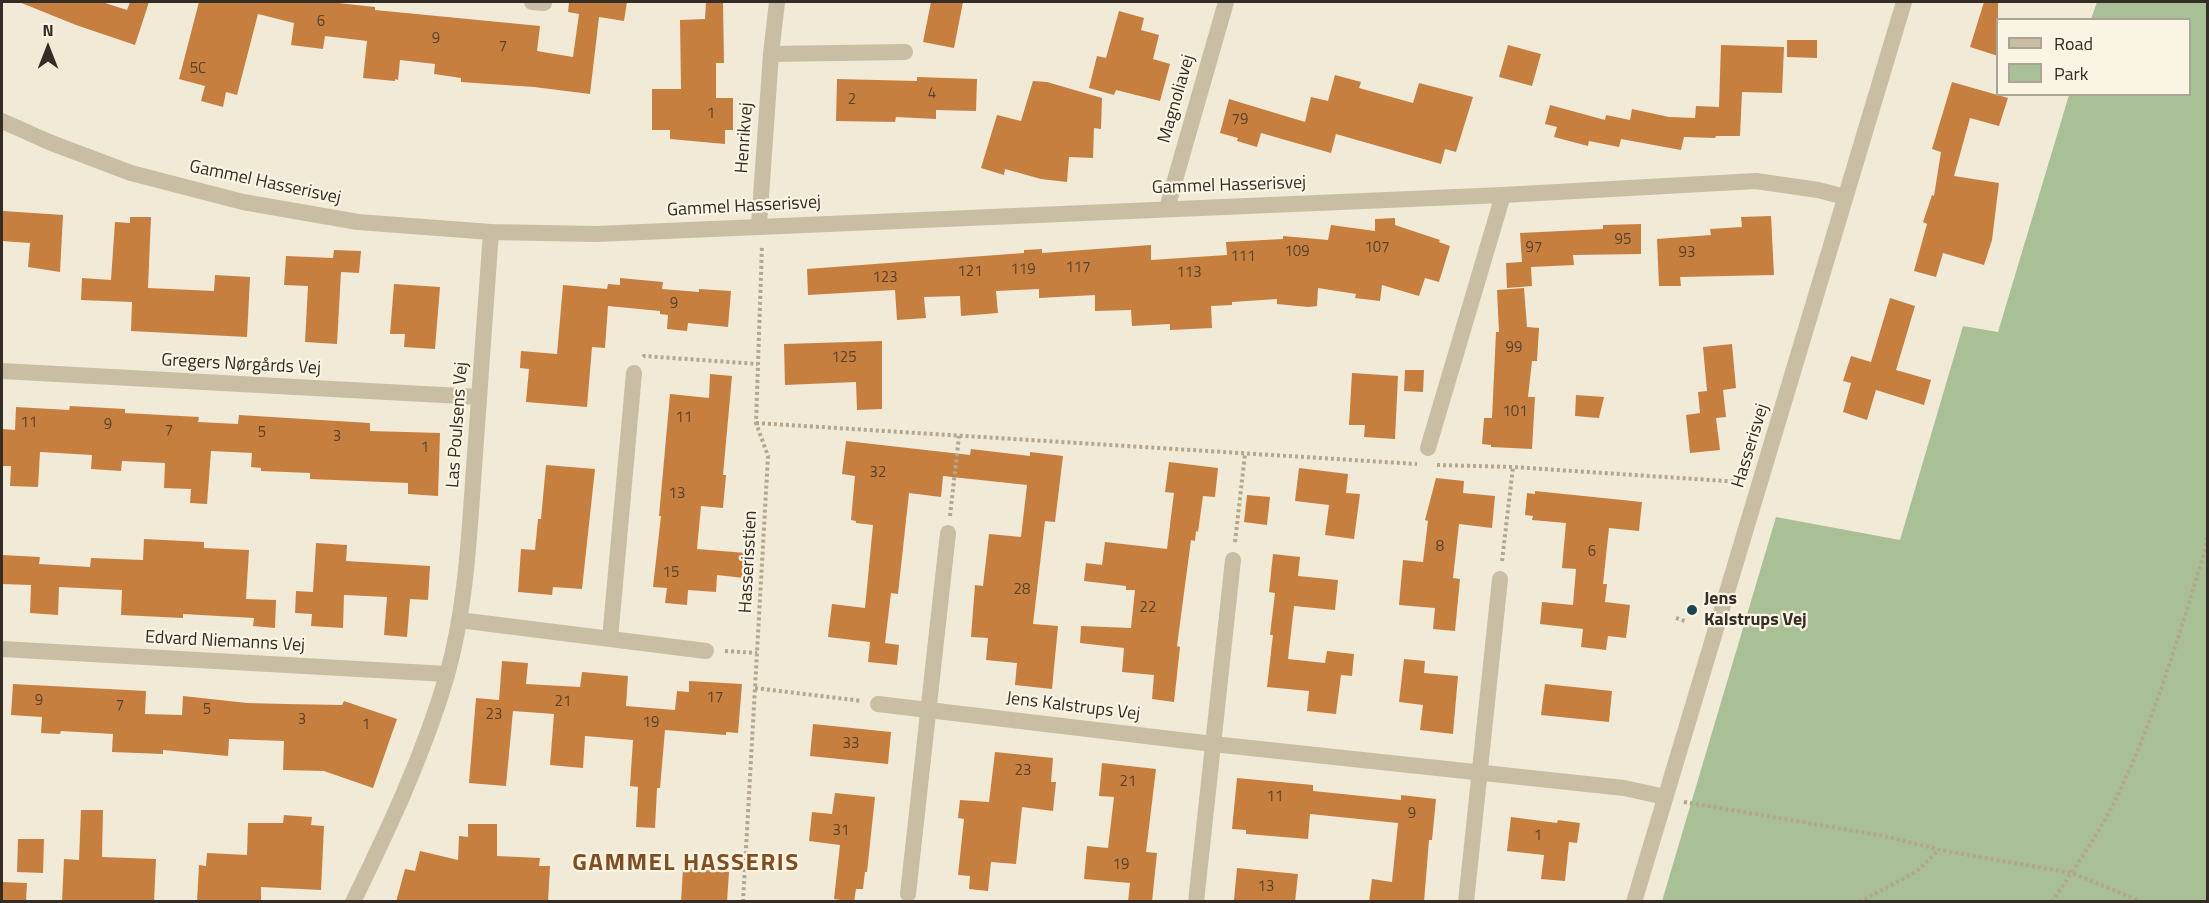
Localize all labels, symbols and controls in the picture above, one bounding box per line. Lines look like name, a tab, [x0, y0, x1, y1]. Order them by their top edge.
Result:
house number: 6	[317, 13, 325, 31]
north arrow	[18, 18, 78, 78]
text: N	[42, 18, 54, 42]
legend	[1996, 18, 2191, 96]
house number: 9	[432, 30, 440, 48]
text: Road	[2054, 30, 2093, 57]
house number: 7	[499, 38, 507, 56]
street label: Magnoliavej	[1154, 52, 1200, 146]
house number: 5C	[190, 60, 206, 78]
text: Park	[2054, 60, 2088, 87]
house number: 4	[928, 85, 936, 103]
house number: 2	[848, 91, 856, 109]
street label: Henrikvej	[732, 102, 758, 174]
house number: 1	[707, 105, 715, 123]
house number: 79	[1232, 111, 1248, 129]
street label: Gammel Hasserisvej	[187, 156, 343, 210]
street label: Gammel Hasserisvej	[1151, 173, 1307, 199]
street label: Gammel Hasserisvej	[666, 192, 822, 222]
house number: 95	[1615, 231, 1631, 249]
house number: 107	[1364, 239, 1390, 257]
house number: 97	[1526, 239, 1542, 257]
house number: 109	[1284, 243, 1310, 261]
house number: 93	[1679, 244, 1695, 262]
house number: 111	[1230, 248, 1256, 266]
house number: 117	[1065, 259, 1091, 277]
house number: 119	[1010, 261, 1036, 279]
house number: 121	[957, 263, 983, 281]
house number: 113	[1176, 264, 1202, 282]
house number: 123	[872, 269, 898, 287]
house number: 9	[670, 295, 678, 313]
house number: 99	[1506, 339, 1522, 357]
house number: 125	[831, 349, 857, 367]
street label: Gregers Nørgårds Vej	[161, 350, 321, 380]
street label: Las Poulsens Vej	[443, 361, 473, 489]
street label: Hasserisvej	[1728, 401, 1774, 491]
house number: 101	[1502, 403, 1528, 421]
house number: 11	[676, 409, 692, 427]
house number: 11	[21, 414, 37, 432]
house number: 9	[104, 416, 112, 434]
house number: 7	[165, 422, 173, 440]
house number: 5	[258, 424, 266, 442]
house number: 3	[333, 428, 341, 446]
house number: 1	[421, 439, 429, 457]
house number: 32	[870, 464, 886, 482]
house number: 13	[669, 485, 685, 503]
street label: Hasserisstien	[736, 510, 762, 614]
house number: 8	[1436, 538, 1444, 556]
house number: 6	[1588, 543, 1596, 561]
house number: 15	[663, 564, 679, 582]
house number: 28	[1014, 581, 1030, 599]
place label: Jens Kalstrups Vej	[1704, 589, 1807, 632]
house number: 22	[1140, 599, 1156, 617]
marker: Jens Kalstrups Vej	[1685, 603, 1699, 617]
street label: Edvard Niemanns Vej	[144, 627, 306, 657]
street label: Jens Kalstrups Vej	[1005, 688, 1141, 726]
house number: 17	[707, 689, 723, 707]
house number: 9	[35, 692, 43, 710]
house number: 21	[555, 693, 571, 711]
house number: 7	[116, 697, 124, 715]
house number: 5	[203, 701, 211, 719]
house number: 23	[486, 706, 502, 724]
house number: 3	[298, 711, 306, 729]
house number: 19	[643, 714, 659, 732]
house number: 1	[362, 716, 370, 734]
house number: 33	[843, 735, 859, 753]
house number: 23	[1015, 762, 1031, 780]
house number: 21	[1120, 773, 1136, 791]
house number: 11	[1267, 788, 1283, 806]
house number: 9	[1408, 805, 1416, 823]
house number: 31	[833, 822, 849, 840]
house number: 1	[1534, 827, 1542, 845]
district label: GAMMEL HASSERIS	[572, 850, 800, 878]
house number: 19	[1113, 856, 1129, 874]
house number: 13	[1258, 878, 1274, 896]

